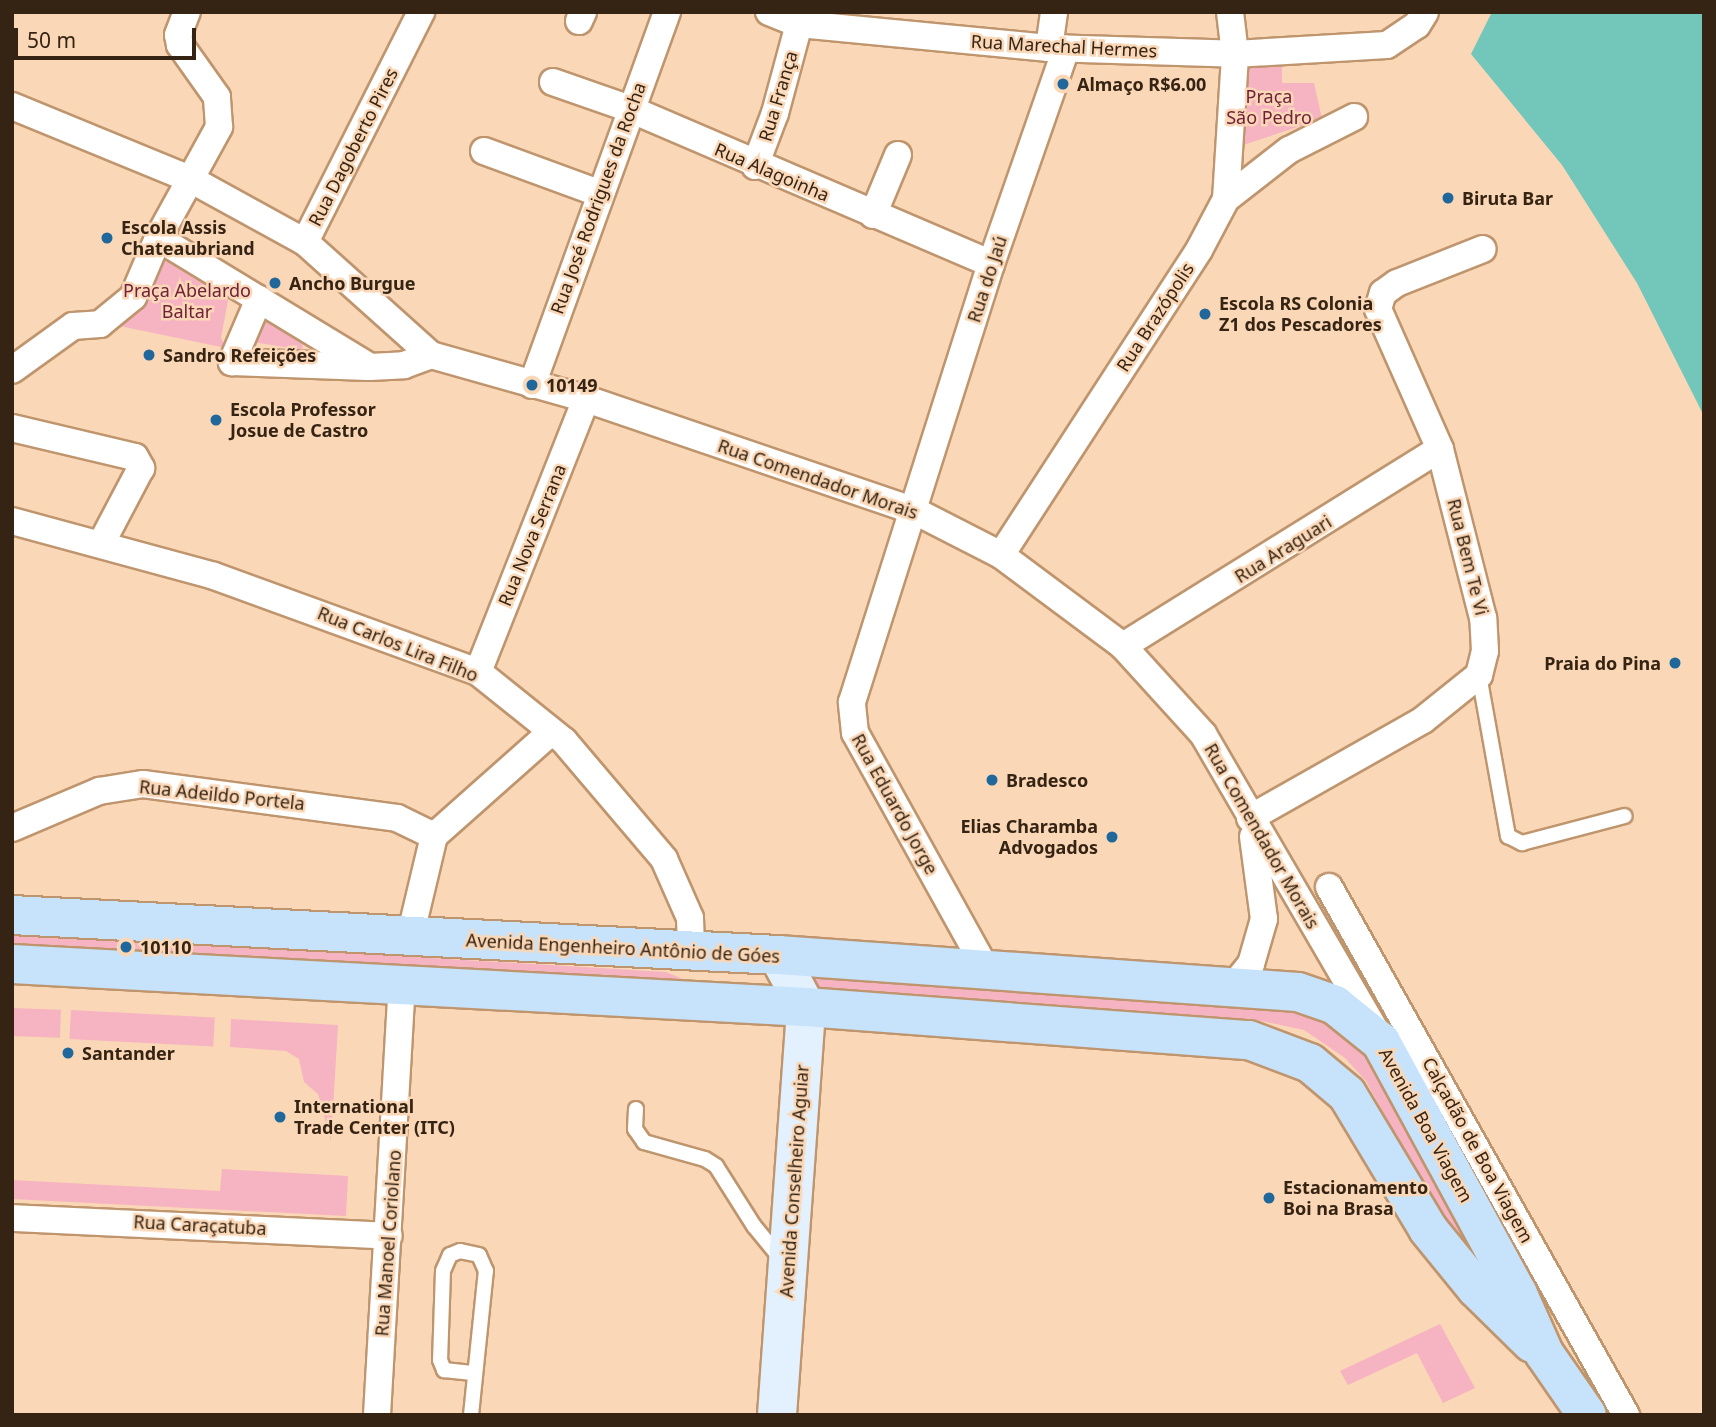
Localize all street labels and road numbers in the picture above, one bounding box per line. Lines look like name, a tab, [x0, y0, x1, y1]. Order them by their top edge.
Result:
street label: Rua Marechal Hermes	[970, 30, 1158, 62]
street label: Rua França	[754, 48, 802, 144]
street label: Rua Dagoberto Pires	[304, 64, 402, 230]
street label: Rua José Rodrigues da Rocha	[546, 79, 650, 317]
street label: Rua Alagoinha	[711, 138, 833, 206]
street label: Rua do Jaú	[963, 233, 1011, 325]
street label: Rua Brazópolis	[1112, 259, 1198, 375]
street label: Rua Comendador Morais	[715, 435, 921, 523]
street label: Rua Nova Serrana	[494, 461, 570, 609]
street label: Rua Bem Te Vi	[1443, 496, 1493, 618]
street label: Rua Araguari	[1231, 511, 1335, 587]
street label: Rua Carlos Lira Filho	[314, 602, 482, 686]
street label: Rua Eduardo Jorge	[847, 730, 943, 878]
street label: Rua Comendador Morais	[1200, 740, 1324, 932]
street label: Rua Adeildo Portela	[138, 776, 306, 814]
street label: Avenida Engenheiro Antônio de Góes	[465, 929, 781, 967]
street label: Avenida Boa Viagem	[1375, 1044, 1477, 1206]
street label: Calçadão de Boa Viagem	[1418, 1054, 1538, 1246]
street label: Avenida Conselheiro Aguiar	[775, 1064, 813, 1298]
street label: Rua Manoel Coriolano	[371, 1149, 405, 1337]
street label: Rua Caraçatuba	[133, 1211, 267, 1239]

